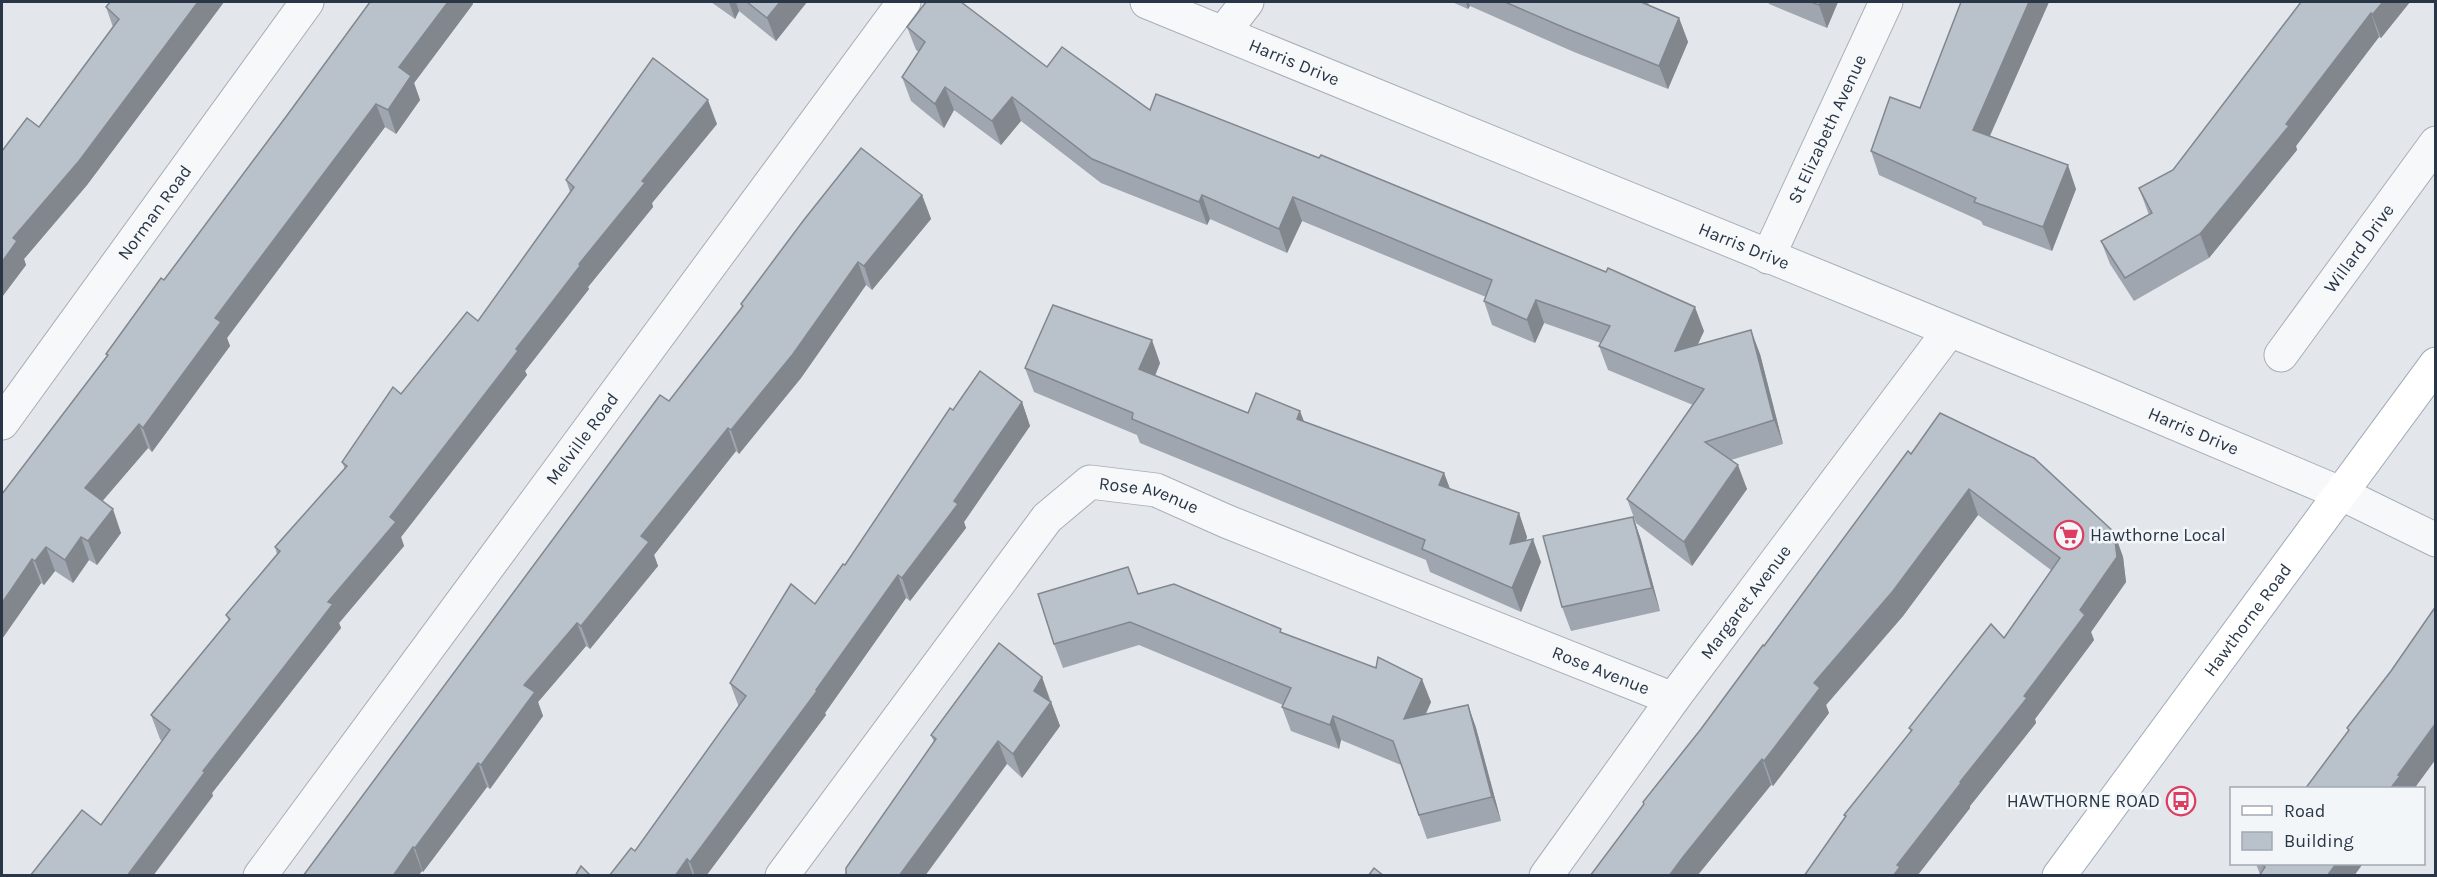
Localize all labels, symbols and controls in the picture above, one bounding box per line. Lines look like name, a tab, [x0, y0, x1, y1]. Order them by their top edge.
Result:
street label: Harris Drive	[1245, 34, 1343, 91]
street label: St Elizabeth Avenue	[1783, 51, 1871, 207]
street label: Norman Road	[113, 161, 196, 264]
street label: Willard Drive	[2319, 200, 2399, 297]
street label: Harris Drive	[1695, 218, 1793, 274]
street label: Melville Road	[541, 388, 623, 489]
street label: Harris Drive	[2145, 402, 2242, 460]
street label: Rose Avenue	[1098, 472, 1202, 519]
supermarket icon: Hawthorne Local	[2053, 519, 2085, 551]
place label: Hawthorne Local	[2090, 524, 2226, 546]
street label: Margaret Avenue	[1696, 540, 1796, 664]
street label: Hawthorne Road	[2199, 559, 2296, 681]
street label: Rose Avenue	[1549, 641, 1653, 700]
bus stop icon: HAWTHORNE ROAD	[2165, 785, 2197, 817]
legend	[2230, 787, 2425, 865]
place label: HAWTHORNE ROAD	[2007, 790, 2160, 812]
text: Road	[2284, 800, 2325, 822]
text: Building	[2284, 830, 2354, 852]

